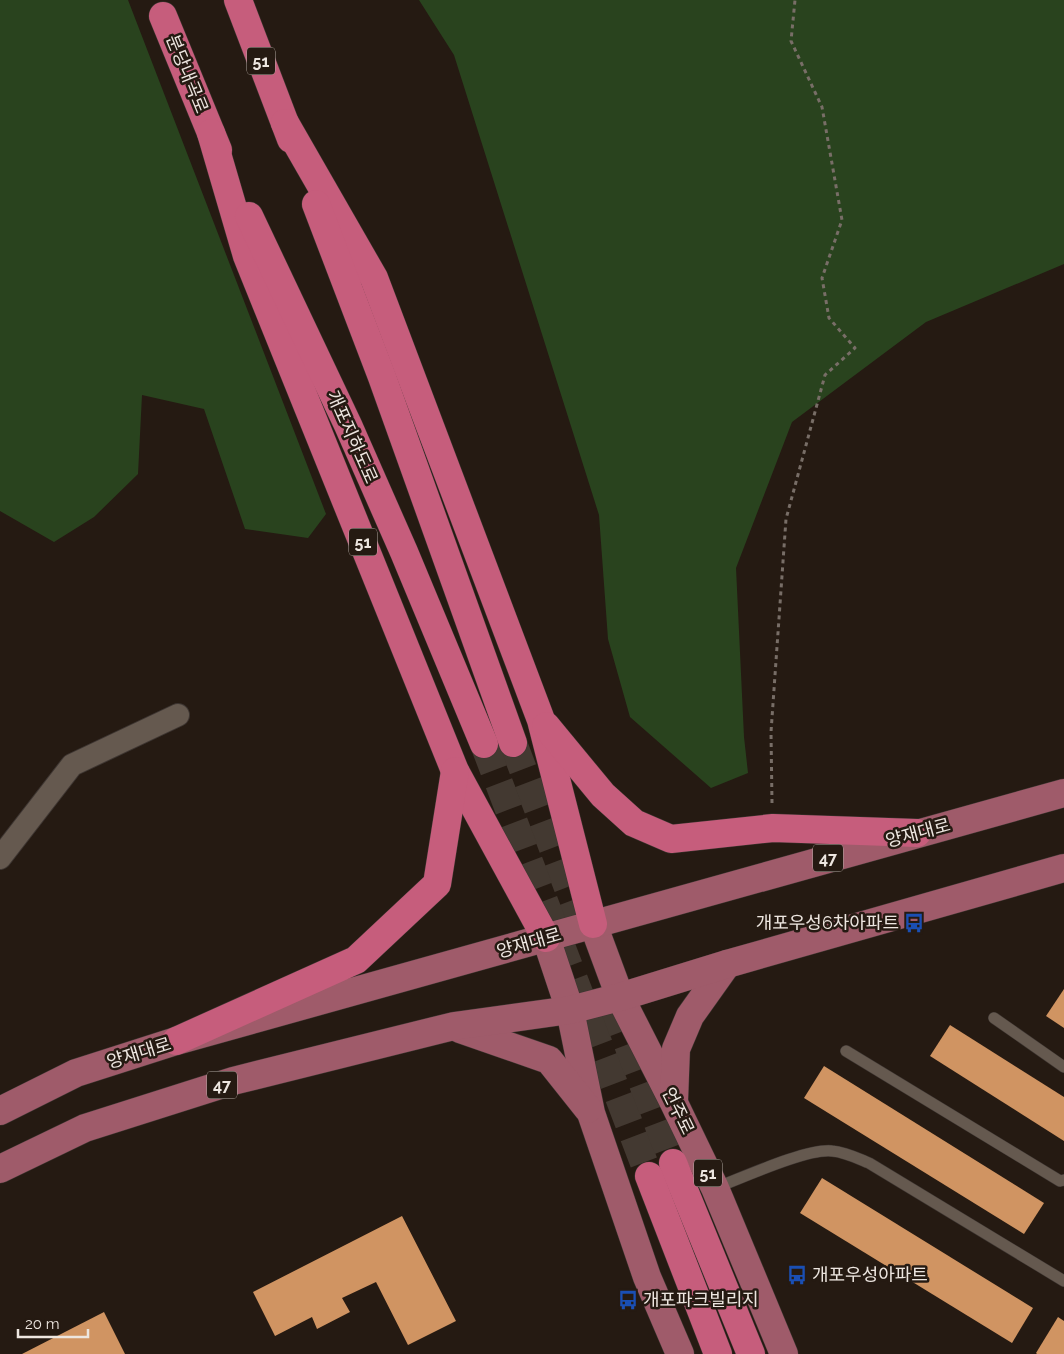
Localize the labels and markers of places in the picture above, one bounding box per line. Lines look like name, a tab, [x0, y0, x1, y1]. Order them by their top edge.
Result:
place label: 개포우성6차아파트	[756, 912, 899, 933]
bus stop icon: 개포우성6차아파트	[903, 912, 925, 934]
bus stop icon: 개포우성아파트	[786, 1264, 808, 1286]
place label: 개포우성아파트	[812, 1264, 928, 1285]
bus stop icon: 개포파크빌리지	[617, 1289, 639, 1311]
place label: 개포파크빌리지	[643, 1289, 759, 1310]

